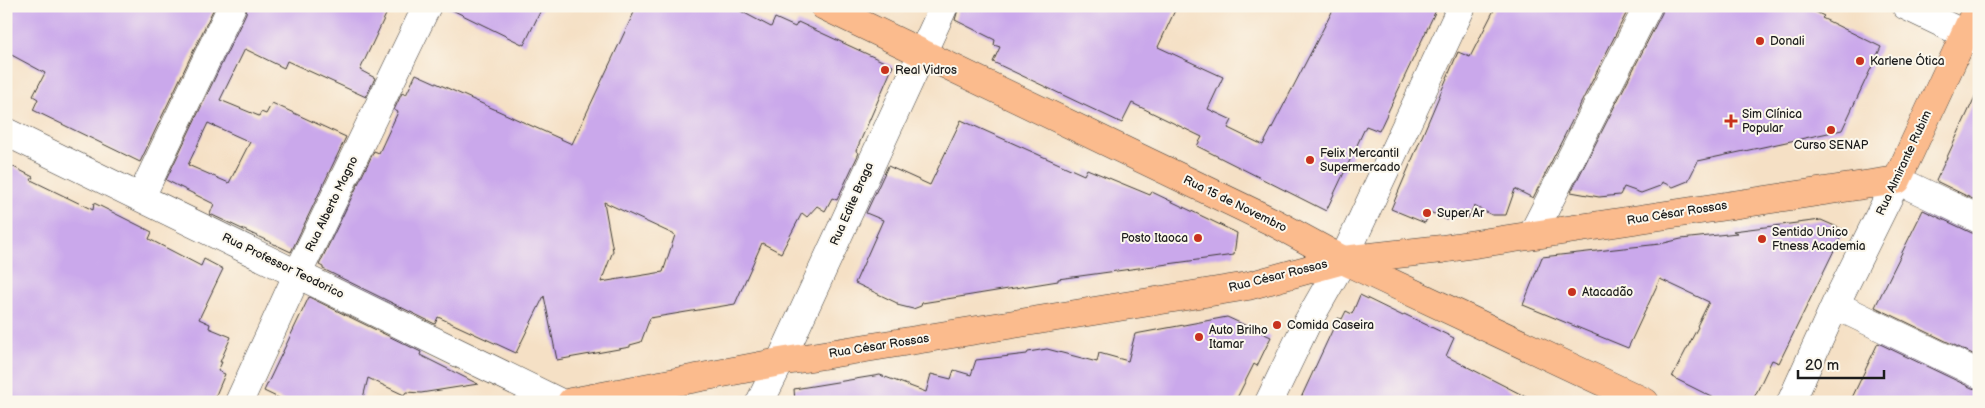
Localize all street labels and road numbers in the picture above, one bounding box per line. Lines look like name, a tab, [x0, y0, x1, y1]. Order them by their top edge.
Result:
street label: Rua Almirante Rubim	[1873, 108, 1935, 218]
street label: Rua Alberto Magno	[302, 154, 362, 254]
street label: Rua Edite Braga	[827, 160, 877, 248]
street label: Rua 15 de Novembro	[1181, 172, 1289, 236]
street label: Rua César Rossas	[1626, 198, 1728, 228]
street label: Rua Professor Teodorico	[220, 230, 347, 302]
street label: Rua César Rossas	[1227, 256, 1329, 296]
street label: Rua César Rossas	[828, 331, 930, 361]

